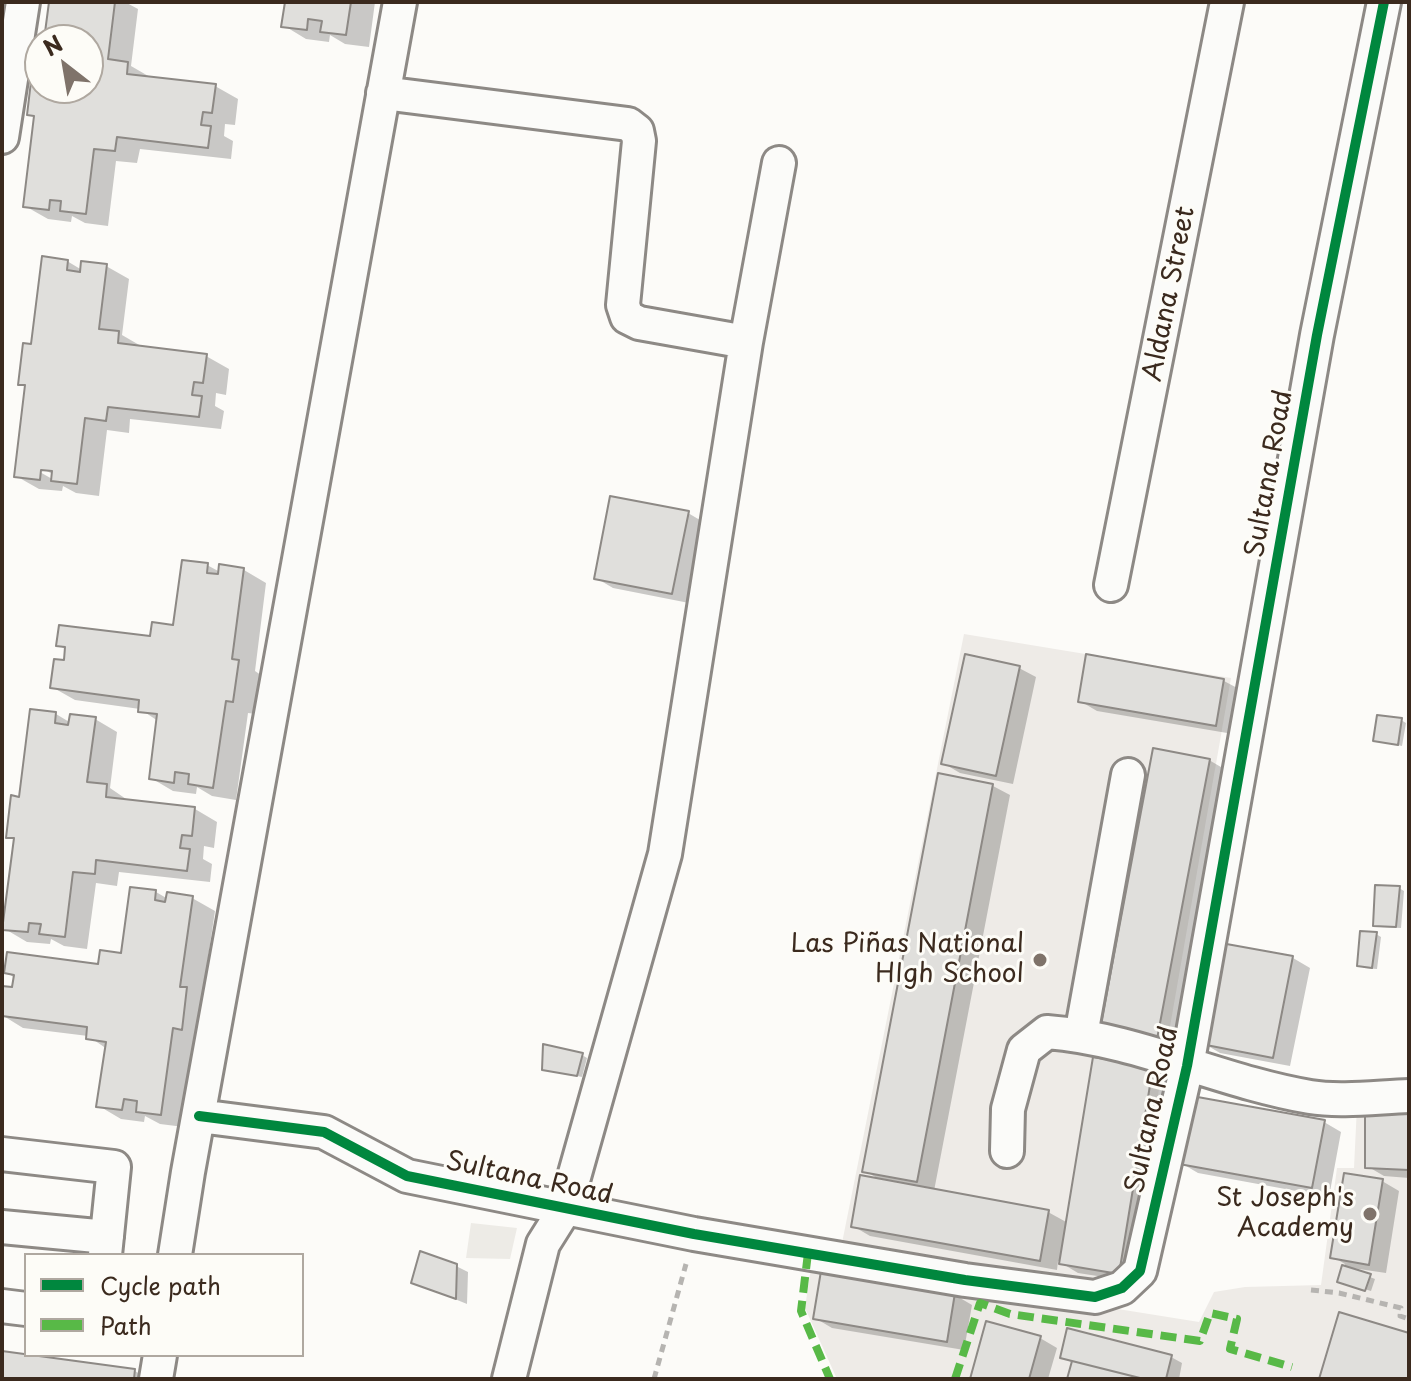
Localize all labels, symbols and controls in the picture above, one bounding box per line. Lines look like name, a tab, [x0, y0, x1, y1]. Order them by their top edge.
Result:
north arrow	[24, 24, 104, 104]
text: N	[36, 26, 68, 63]
street label: Aldana Street	[1138, 204, 1202, 384]
street label: Sultana Road	[1240, 388, 1300, 560]
place label: Las Piñas National HIgh School	[791, 929, 1024, 990]
marker: Las Piñas National HIgh School	[1031, 951, 1049, 969]
street label: Sultana Road	[1120, 1024, 1186, 1196]
street label: Sultana Road	[443, 1146, 615, 1212]
place label: St Joseph's Academy	[1216, 1183, 1354, 1244]
marker: St Joseph's Academy	[1361, 1205, 1379, 1223]
legend	[24, 1253, 304, 1357]
text: Cycle path	[100, 1267, 221, 1303]
text: Path	[100, 1307, 152, 1343]

